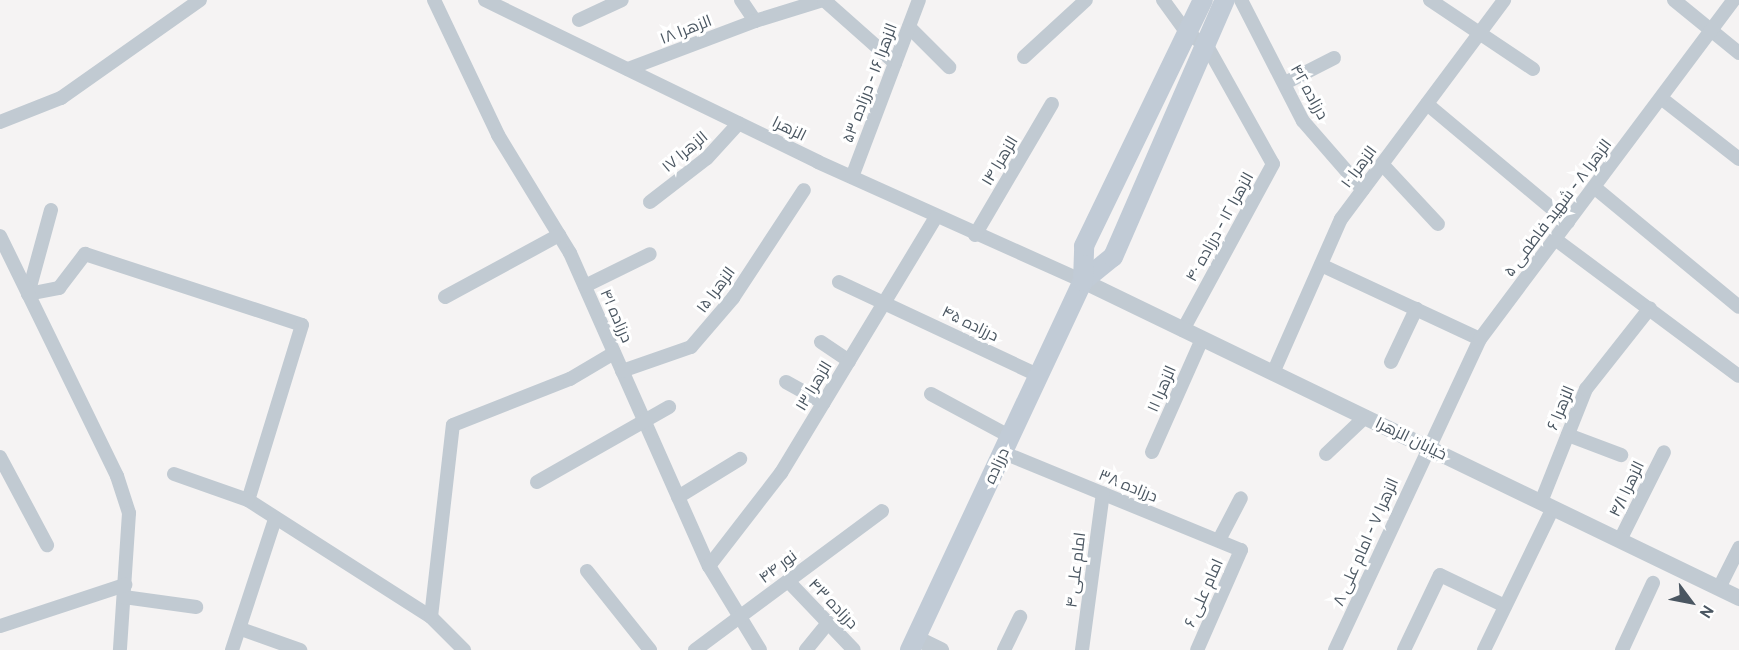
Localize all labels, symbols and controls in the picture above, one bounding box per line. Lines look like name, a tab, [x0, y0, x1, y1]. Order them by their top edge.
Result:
street label: الزهرا ۱۸	[657, 11, 715, 49]
street label: الزهرا ۱۶ - درزاده ۵۳	[838, 21, 902, 145]
street label: درزاده ۴۲	[1286, 61, 1332, 123]
street label: الزهرا	[769, 113, 809, 145]
street label: الزهرا ۱۷	[658, 127, 712, 177]
street label: الزهرا ۱۴	[978, 133, 1022, 189]
street label: الزهرا ۸ - شهید فاطمی ۵	[1500, 135, 1616, 281]
street label: الزهرا ۱۰	[1337, 142, 1381, 192]
street label: الزهرا ۱۲ - درزاده ۴۰	[1182, 169, 1258, 285]
street label: الزهرا ۱۵	[692, 263, 740, 317]
street label: درزاده ۴۱	[596, 286, 636, 346]
street label: درزاده ۴۵	[939, 302, 1001, 346]
street label: الزهرا ۱۳	[792, 358, 836, 414]
street label: الزهرا ۱۱	[1143, 363, 1181, 415]
street label: الزهرا ۶	[1543, 383, 1579, 433]
street label: خیابان الزهرا	[1372, 414, 1450, 464]
street label: درزاده	[980, 445, 1014, 487]
street label: الزهرا ۴/۱	[1605, 458, 1649, 520]
street label: درزاده ۳۸	[1096, 466, 1160, 506]
street label: الزهرا ۷ - امام علی ۸	[1329, 475, 1403, 609]
street label: امام علی ۴	[1062, 531, 1090, 609]
street label: نور ۴۴	[755, 547, 801, 587]
street label: امام علی ۶	[1180, 556, 1228, 630]
north arrow	[1661, 572, 1721, 632]
street label: درزاده ۴۳	[804, 575, 862, 633]
text: N	[1696, 602, 1718, 622]

